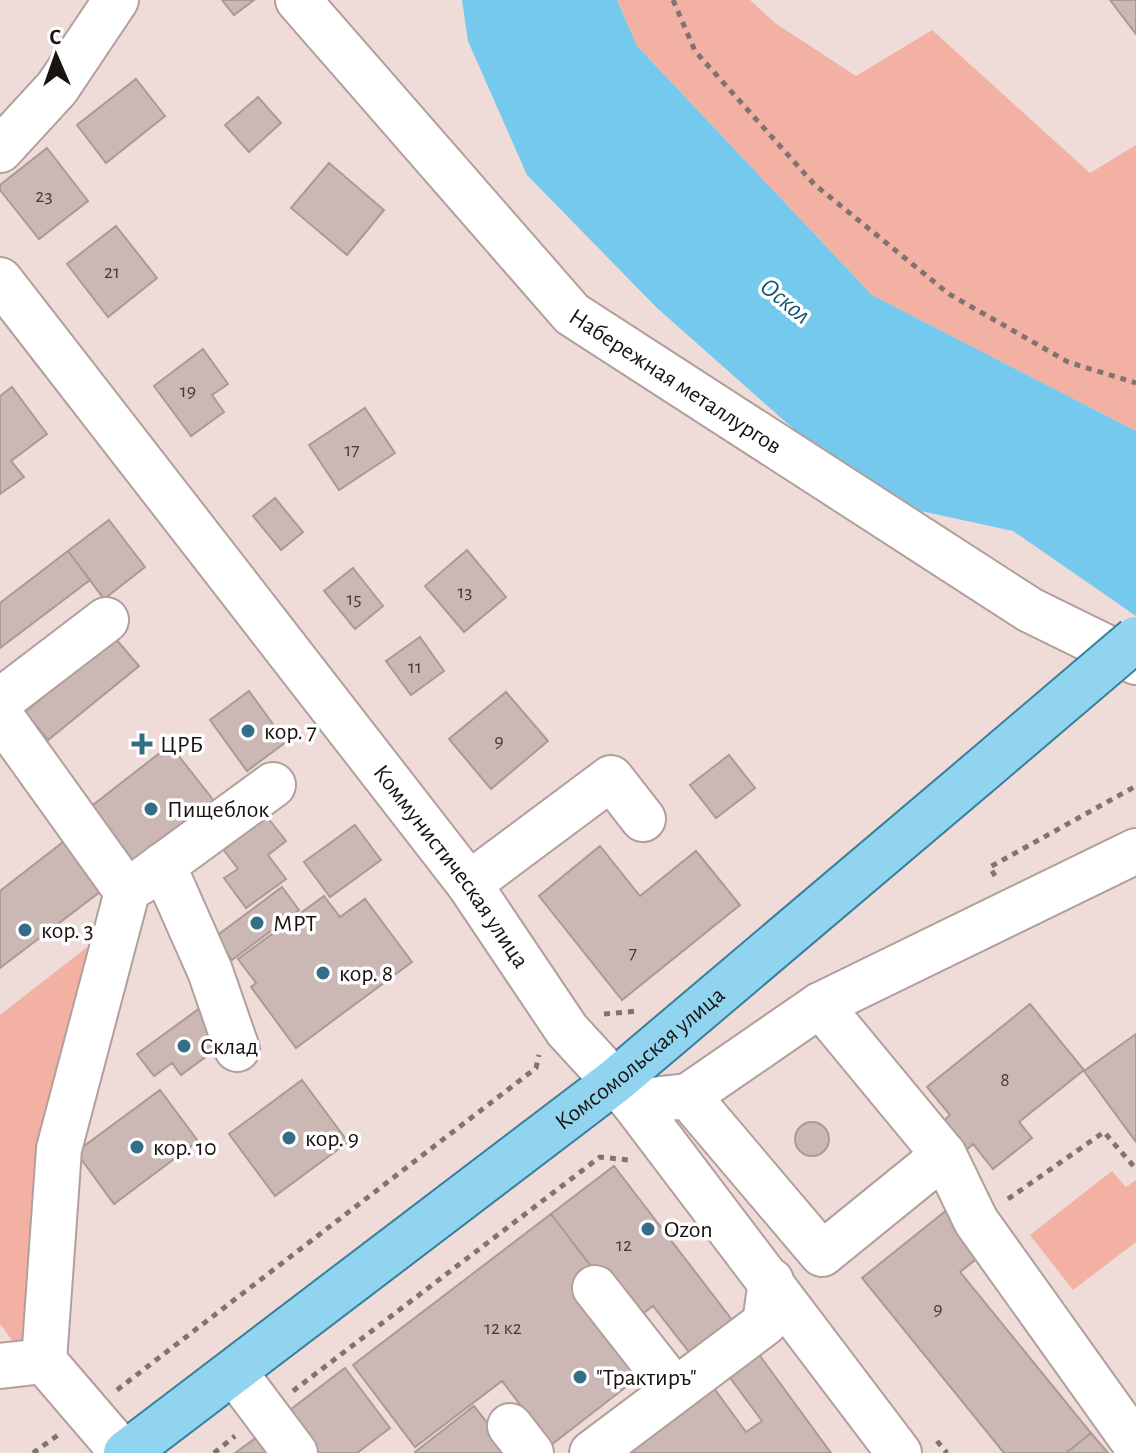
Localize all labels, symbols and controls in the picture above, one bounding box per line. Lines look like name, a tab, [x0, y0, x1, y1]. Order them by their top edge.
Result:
north arrow	[16, 16, 96, 96]
text: С	[49, 26, 62, 48]
house number: 23	[35, 186, 53, 206]
house number: 21	[104, 262, 120, 282]
water label: Оскол	[755, 273, 816, 329]
street label: Набережная металлургов	[564, 304, 785, 459]
house number: 19	[180, 381, 196, 401]
house number: 17	[344, 440, 360, 460]
house number: 13	[457, 582, 473, 602]
house number: 15	[346, 589, 362, 609]
house number: 11	[408, 657, 422, 677]
place label: кор. 7	[264, 720, 317, 744]
marker: кор. 7	[239, 722, 257, 740]
house number: 9	[494, 731, 504, 751]
marker: ЦРБ	[131, 733, 153, 755]
place label: ЦРБ	[160, 733, 203, 757]
street label: Коммунистическая улица	[368, 761, 533, 973]
place label: Пищеблок	[167, 798, 269, 822]
marker: Пищеблок	[142, 800, 160, 818]
place label: МРТ	[273, 912, 317, 936]
marker: МРТ	[248, 914, 266, 932]
place label: кор. 3	[41, 919, 94, 943]
marker: кор. 3	[16, 921, 34, 939]
house number: 7	[629, 943, 637, 963]
place label: кор. 8	[339, 962, 393, 986]
marker: кор. 8	[314, 964, 332, 982]
street label: Комсомольская улица	[551, 983, 730, 1135]
place label: Склад	[200, 1035, 258, 1059]
marker: Склад	[175, 1037, 193, 1055]
house number: 8	[1000, 1070, 1010, 1090]
place label: кор. 9	[305, 1127, 359, 1151]
marker: кор. 9	[280, 1129, 298, 1147]
place label: кор. 10	[153, 1136, 217, 1160]
marker: кор. 10	[128, 1138, 146, 1156]
place label: Ozon	[664, 1218, 713, 1242]
marker: Ozon	[639, 1220, 657, 1238]
house number: 12	[616, 1235, 632, 1255]
house number: 9	[933, 1299, 943, 1319]
house number: 12 к2	[484, 1318, 522, 1338]
place label: "Трактиръ"	[596, 1366, 697, 1390]
marker: "Трактиръ"	[571, 1368, 589, 1386]

